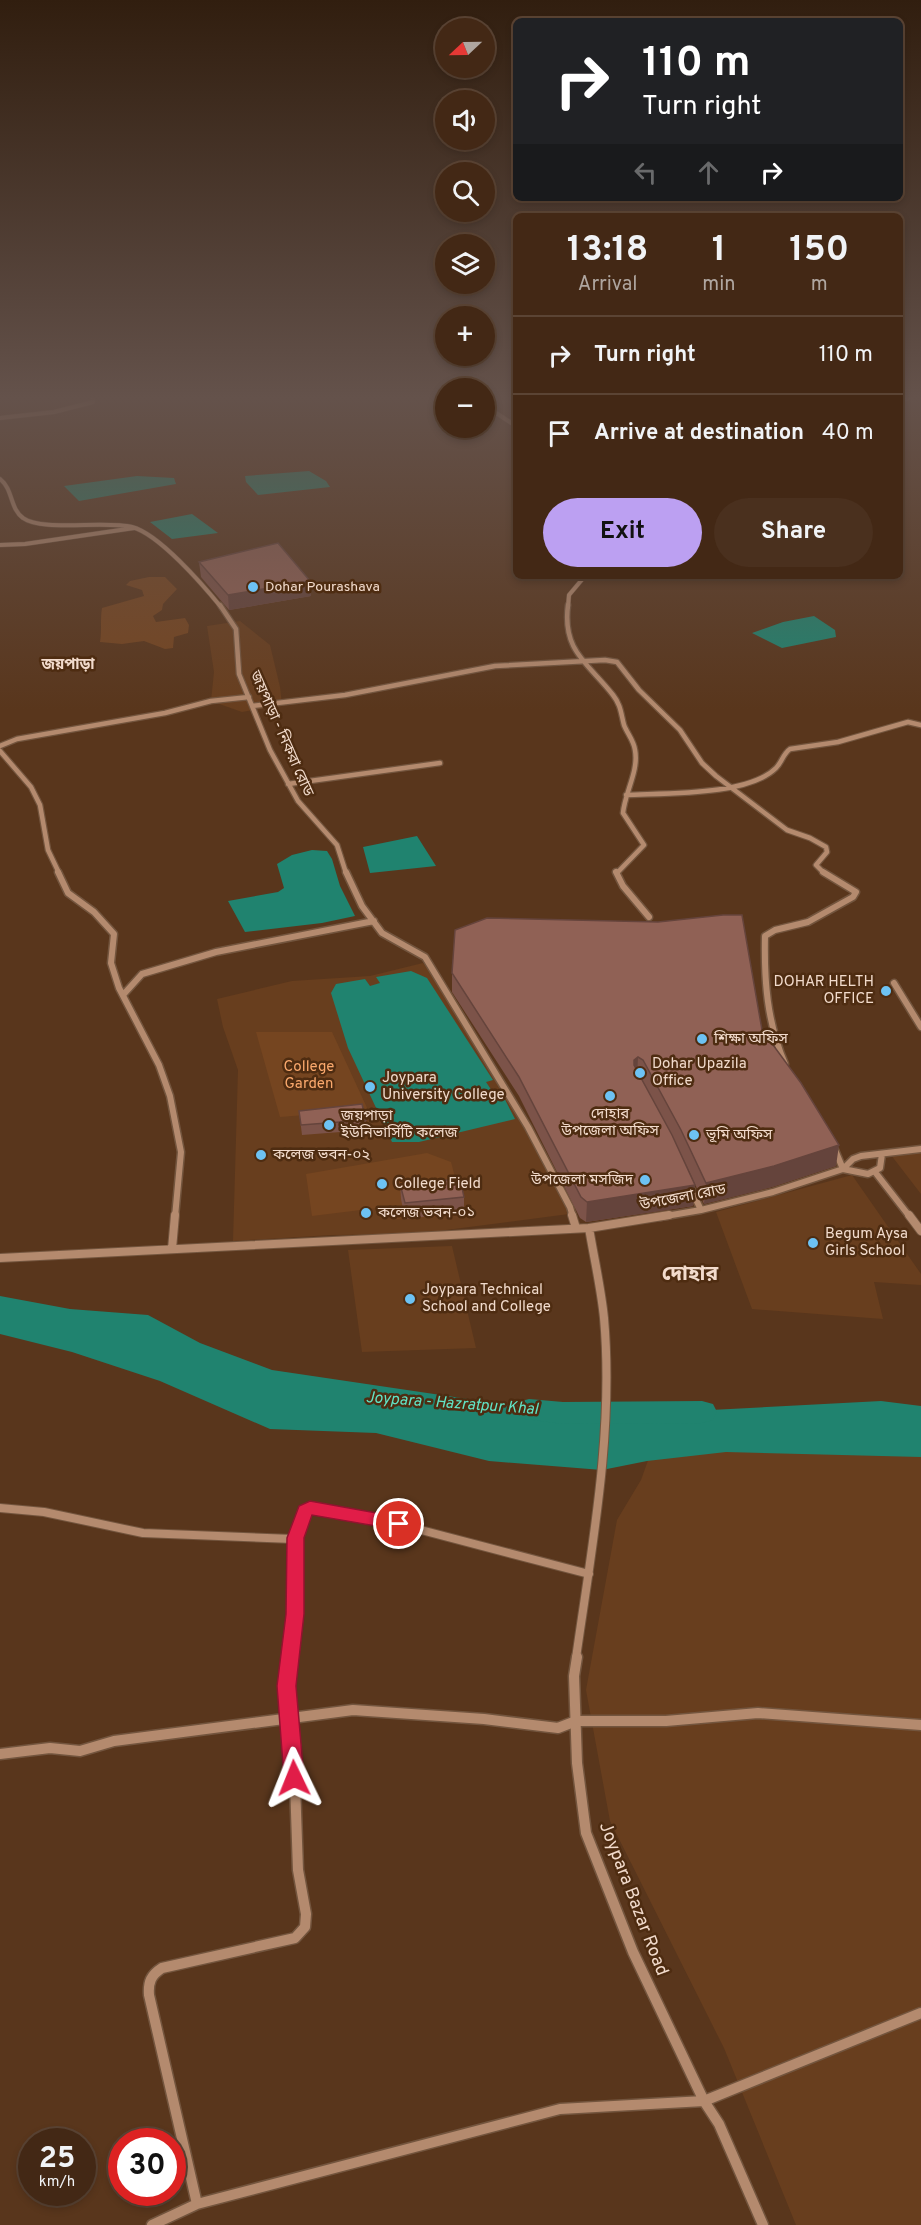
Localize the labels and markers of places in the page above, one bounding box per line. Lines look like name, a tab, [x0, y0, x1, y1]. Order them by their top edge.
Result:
place label: Dohar Pourashava	[265, 579, 380, 596]
marker: Dohar Pourashava	[246, 580, 260, 594]
place label: DOHAR HELTH OFFICE	[774, 973, 874, 1009]
marker: DOHAR HELTH OFFICE	[879, 984, 893, 998]
place label: শিক্ষা অফিস	[713, 1030, 788, 1049]
marker: শিক্ষা অফিস	[695, 1032, 709, 1046]
place label: Dohar Upazila Office	[652, 1055, 747, 1091]
marker: Dohar Upazila Office	[633, 1066, 647, 1080]
place label: Joypara University College	[382, 1069, 505, 1105]
marker: Joypara University College	[363, 1080, 377, 1094]
marker: দোহার উপজেলা অফিস	[603, 1089, 617, 1103]
place label: দোহার উপজেলা অফিস	[560, 1105, 659, 1141]
place label: জয়পাড়া ইউনিভার্সিটি কলেজ	[340, 1107, 459, 1143]
marker: জয়পাড়া ইউনিভার্সিটি কলেজ	[322, 1118, 336, 1132]
place label: ভূমি অফিস	[705, 1126, 773, 1145]
marker: ভূমি অফিস	[687, 1128, 701, 1142]
place label: কলেজ ভবন-০২	[272, 1146, 370, 1165]
marker: কলেজ ভবন-০২	[254, 1148, 268, 1162]
place label: উপজেলা মসজিদ	[530, 1171, 634, 1190]
marker: উপজেলা মসজিদ	[638, 1173, 652, 1187]
place label: College Field	[394, 1175, 481, 1194]
marker: College Field	[375, 1177, 389, 1191]
place label: কলেজ ভবন-০১	[377, 1204, 475, 1223]
marker: কলেজ ভবন-০১	[359, 1206, 373, 1220]
place label: Begum Aysa Girls School	[825, 1225, 908, 1261]
marker: Begum Aysa Girls School	[806, 1236, 820, 1250]
place label: Joypara Technical School and College	[422, 1281, 551, 1317]
marker: Joypara Technical School and College	[403, 1292, 417, 1306]
pin	[373, 1498, 424, 1549]

